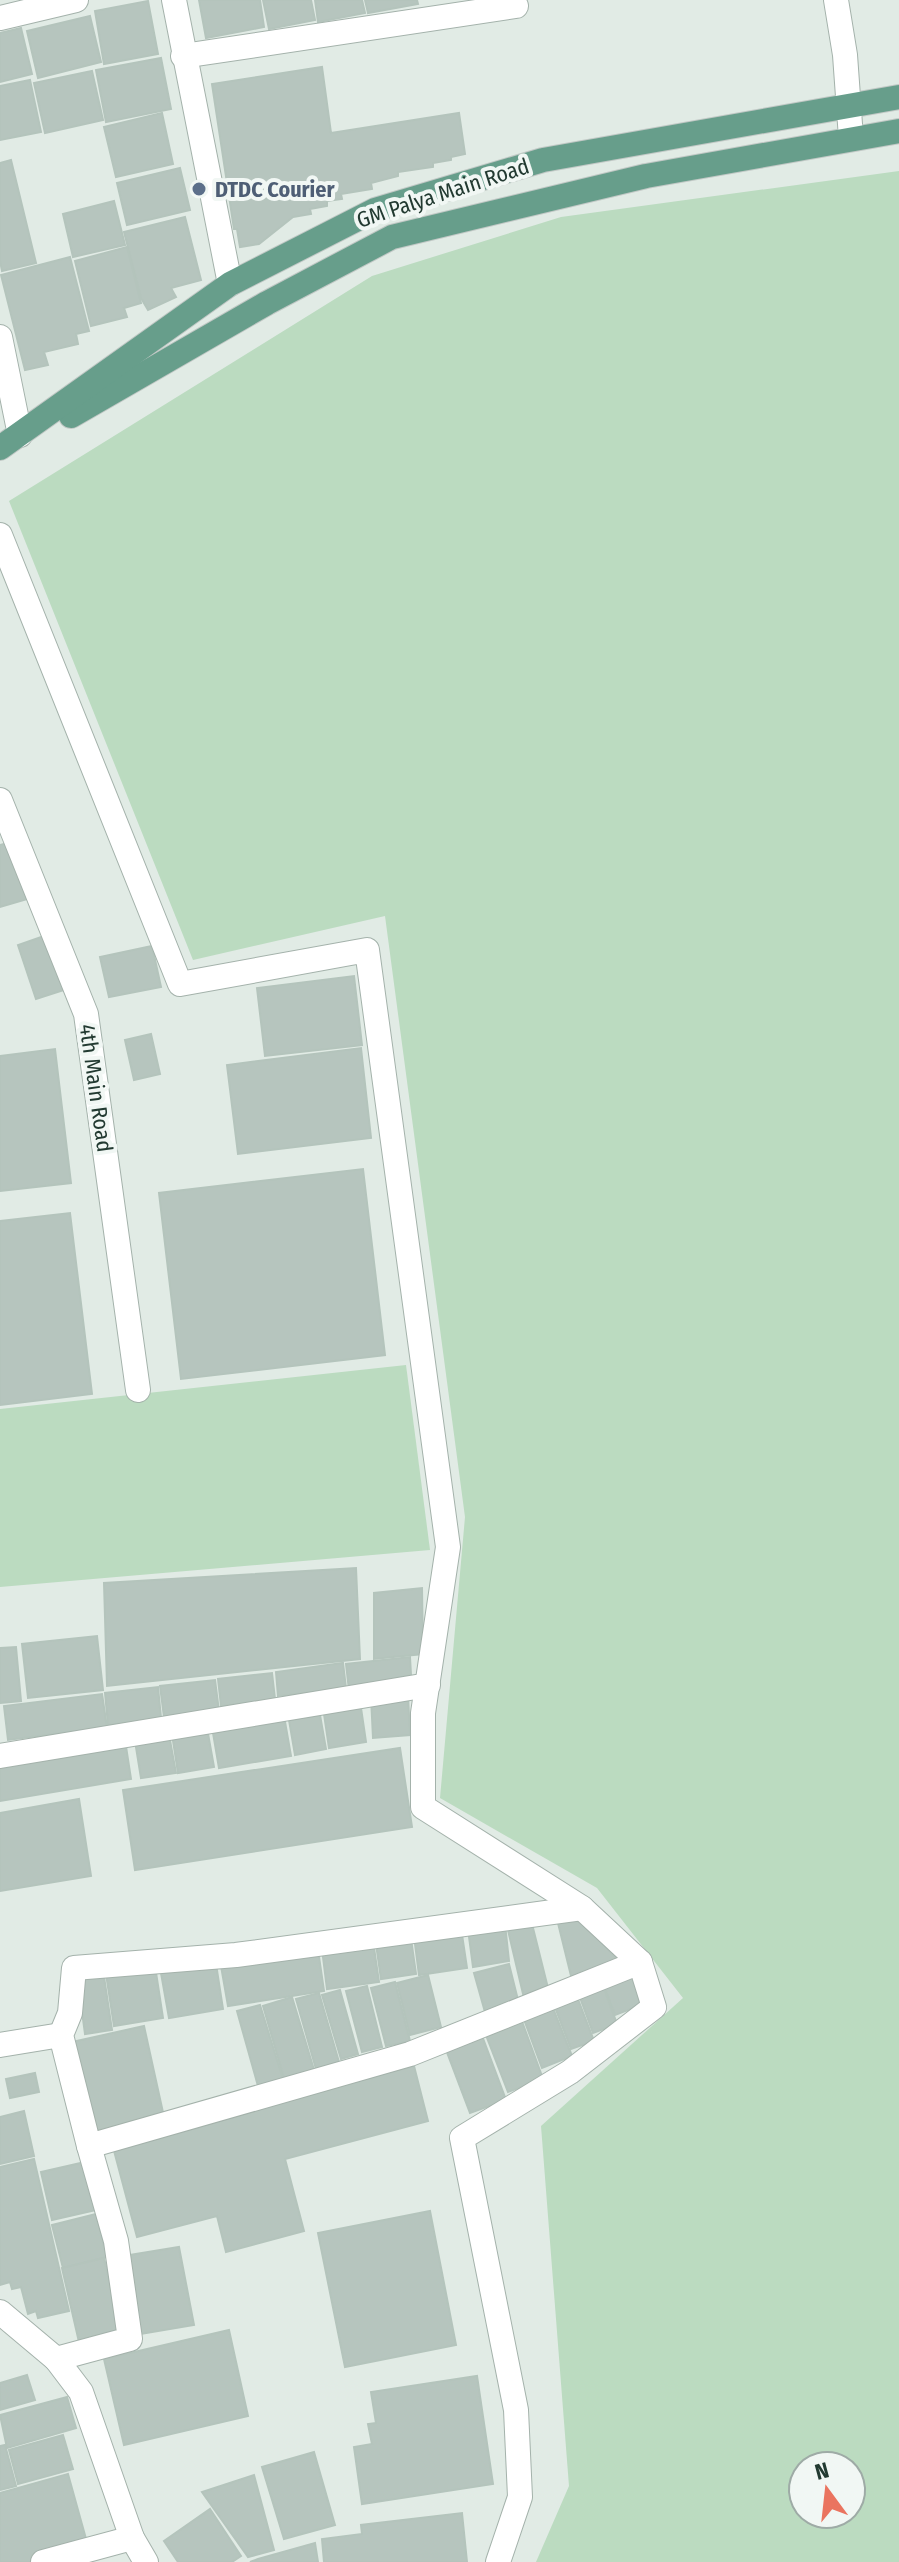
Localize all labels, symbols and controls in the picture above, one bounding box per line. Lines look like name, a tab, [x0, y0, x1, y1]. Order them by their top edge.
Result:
street label: GM Palya Main Road	[353, 152, 533, 234]
place label: DTDC Courier	[215, 176, 335, 203]
marker: DTDC Courier	[190, 180, 208, 198]
street label: 4th Main Road	[74, 1022, 118, 1154]
north arrow	[787, 2450, 867, 2530]
text: N	[812, 2456, 832, 2486]

